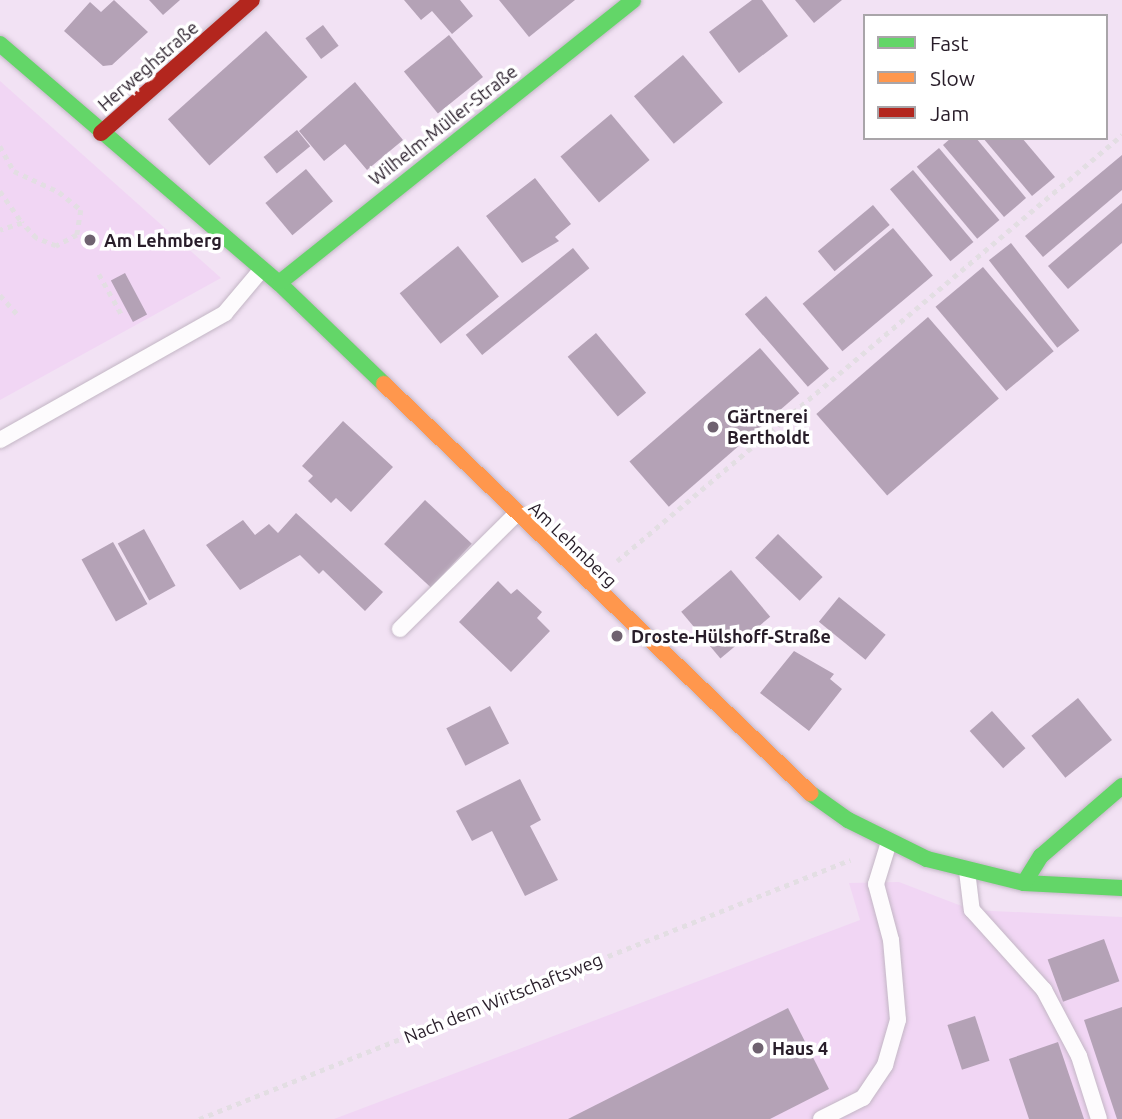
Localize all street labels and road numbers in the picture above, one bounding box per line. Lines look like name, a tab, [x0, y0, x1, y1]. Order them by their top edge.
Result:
street label: Herweghstraße	[93, 17, 203, 115]
street label: Wilhelm-Müller-Straße	[365, 60, 521, 190]
street label: Am Lehmberg	[525, 497, 621, 591]
street label: Nach dem Wirtschaftsweg	[401, 948, 605, 1048]

